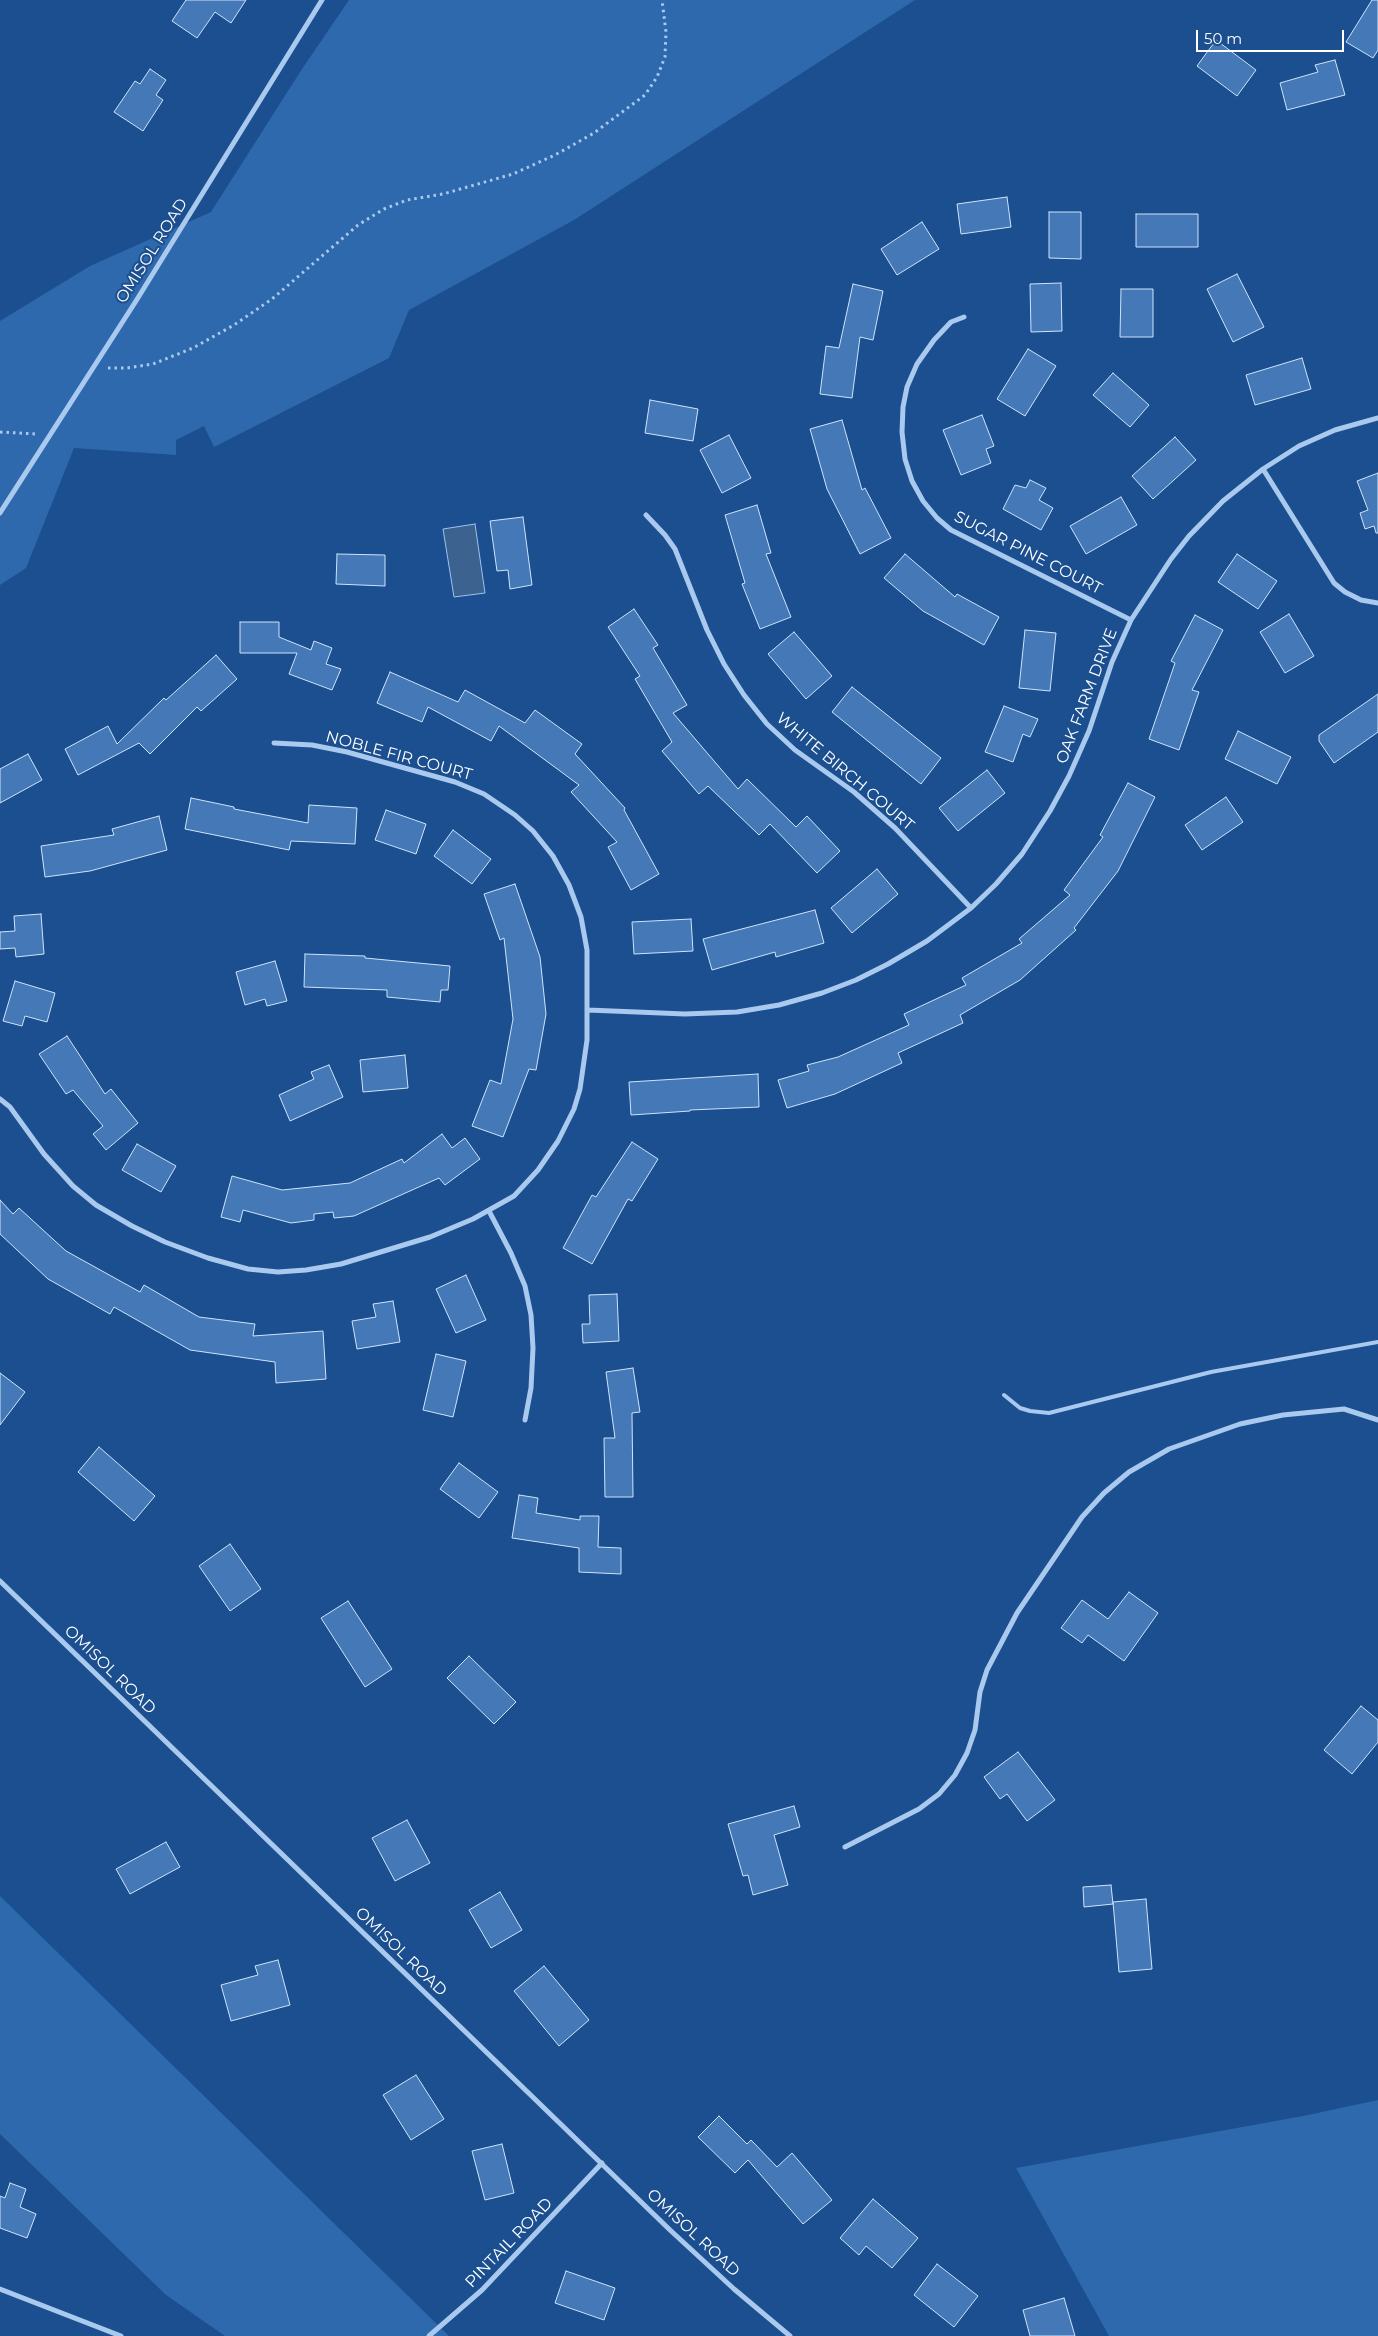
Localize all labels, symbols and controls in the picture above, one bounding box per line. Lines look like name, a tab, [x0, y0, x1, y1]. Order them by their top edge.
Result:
scale bar	[1198, 20, 1346, 52]
text: 50 m	[1204, 29, 1242, 48]
street label: OMISOL ROAD	[112, 195, 192, 307]
street label: SUGAR PINE COURT	[951, 507, 1105, 599]
street label: OAK FARM DRIVE	[1052, 626, 1122, 766]
street label: WHITE BIRCH COURT	[772, 709, 918, 835]
street label: NOBLE FIR COURT	[324, 727, 474, 785]
street label: OMISOL ROAD	[60, 1621, 160, 1719]
street label: OMISOL ROAD	[351, 1903, 451, 2001]
street label: OMISOL ROAD	[643, 2185, 743, 2281]
street label: PINTAIL ROAD	[461, 2194, 557, 2292]

